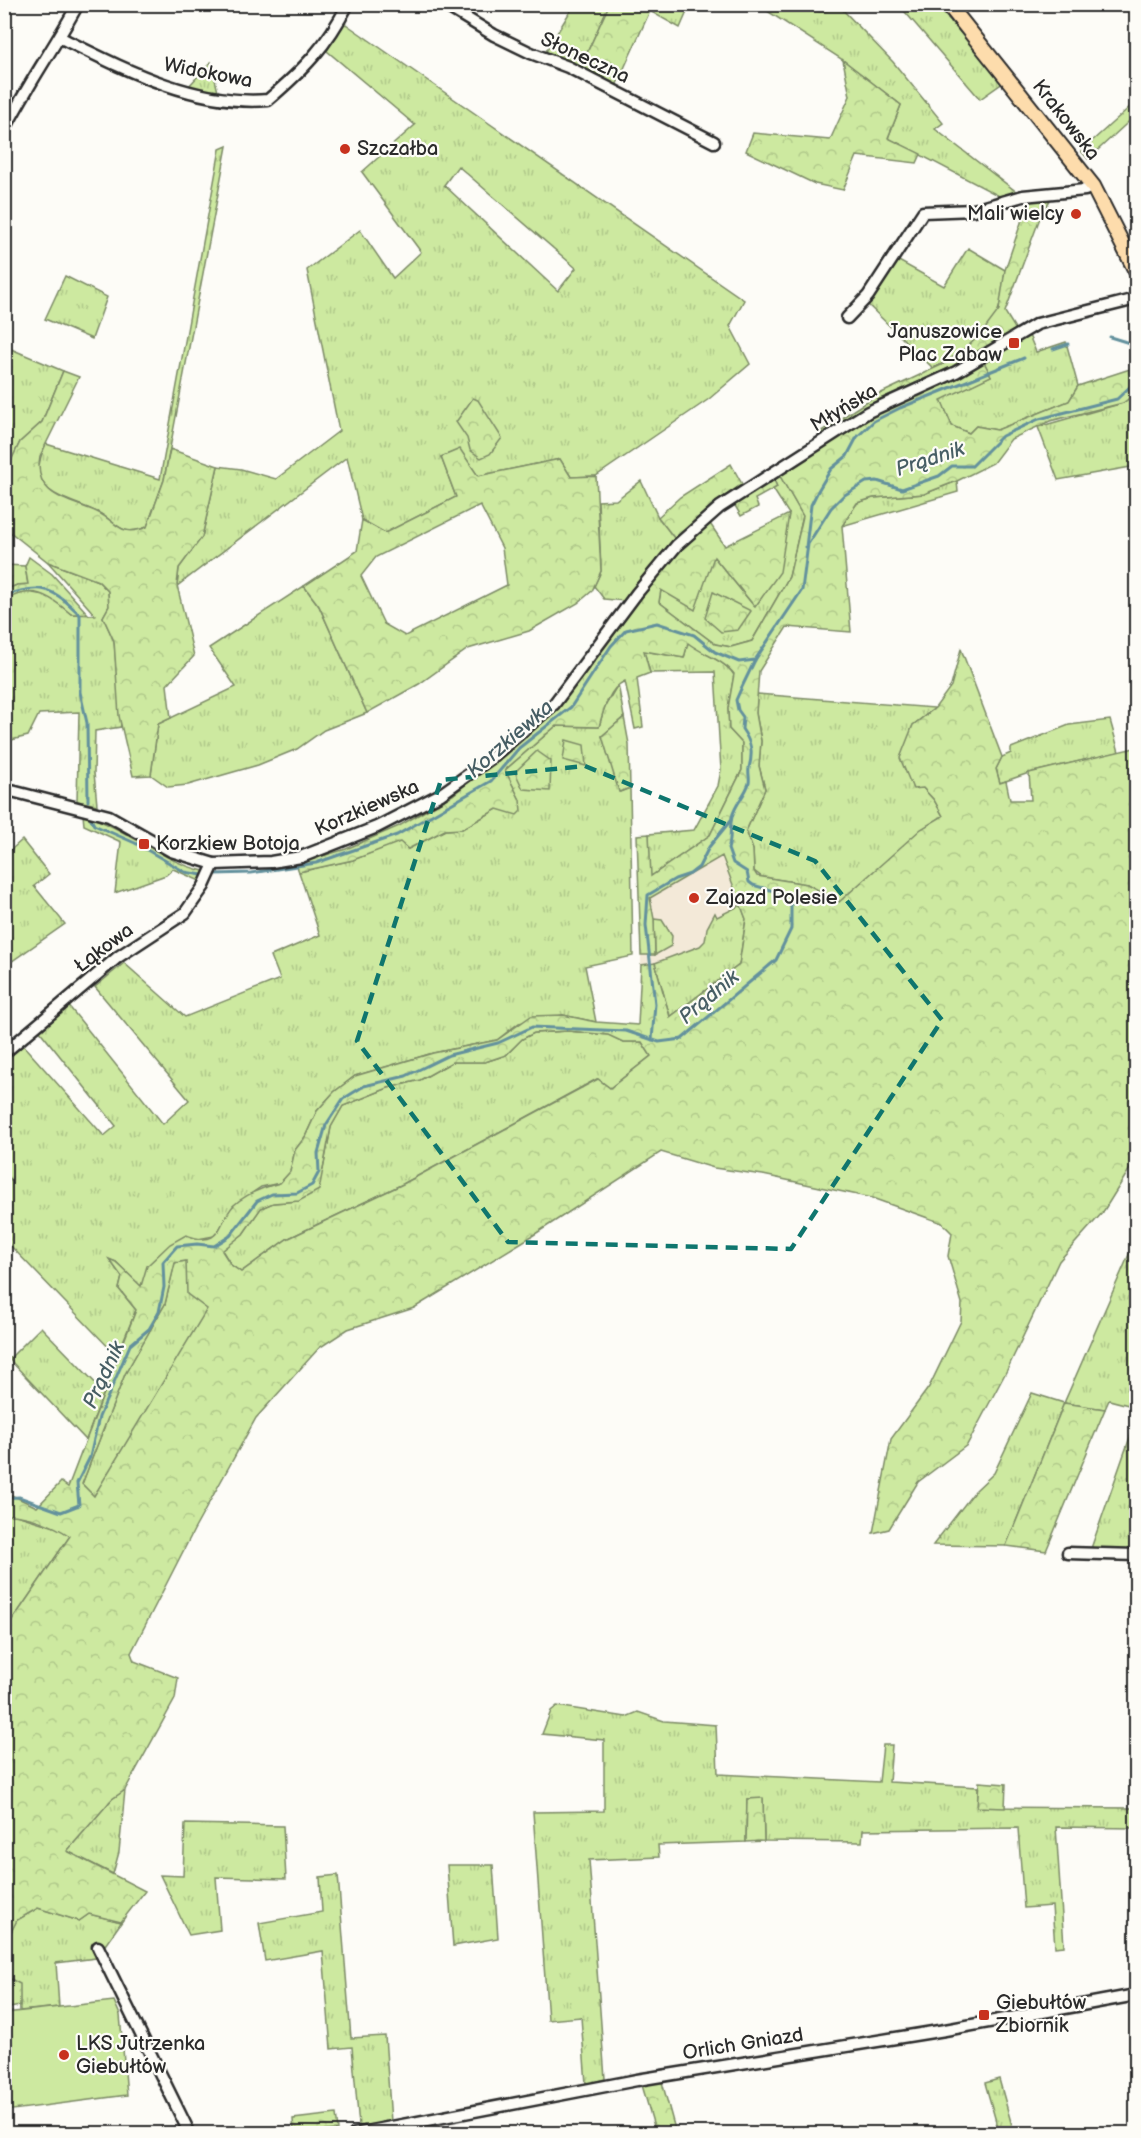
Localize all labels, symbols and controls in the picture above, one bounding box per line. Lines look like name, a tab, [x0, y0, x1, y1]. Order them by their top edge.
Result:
street label: Słoneczna	[537, 27, 633, 89]
street label: Widokowa	[161, 53, 255, 93]
street label: Krakowska	[1027, 75, 1105, 165]
place label: Szczałba	[357, 137, 438, 161]
marker: Szczałba	[338, 142, 352, 156]
place label: Mali wielcy	[967, 202, 1064, 226]
marker: Mali wielcy	[1069, 207, 1083, 221]
place label: Januszowice Plac Zabaw	[887, 320, 1003, 367]
marker: Januszowice Plac Zabaw	[1007, 336, 1021, 350]
street label: Młyńska	[806, 379, 882, 437]
water label: Prądnik	[892, 436, 968, 482]
water label: Korzkiewka	[462, 695, 558, 783]
street label: Korzkiewska	[311, 774, 423, 842]
place label: Korzkiew Botoja	[156, 832, 300, 856]
marker: Korzkiew Botoja	[137, 837, 151, 851]
place label: Zajazd Polesie	[705, 886, 838, 910]
marker: Zajazd Polesie	[687, 891, 701, 905]
street label: Łąkowa	[70, 918, 138, 978]
water label: Prądnik	[674, 964, 745, 1029]
water label: Prądnik	[78, 1337, 131, 1413]
place label: Giebułtów Zbiornik	[995, 1991, 1087, 2038]
marker: Giebułtów Zbiornik	[977, 2008, 991, 2022]
street label: Orlich Gniazd	[681, 2023, 805, 2065]
place label: LKS Jutrzenka Giebułtów	[76, 2032, 205, 2079]
marker: LKS Jutrzenka Giebułtów	[57, 2048, 71, 2062]

